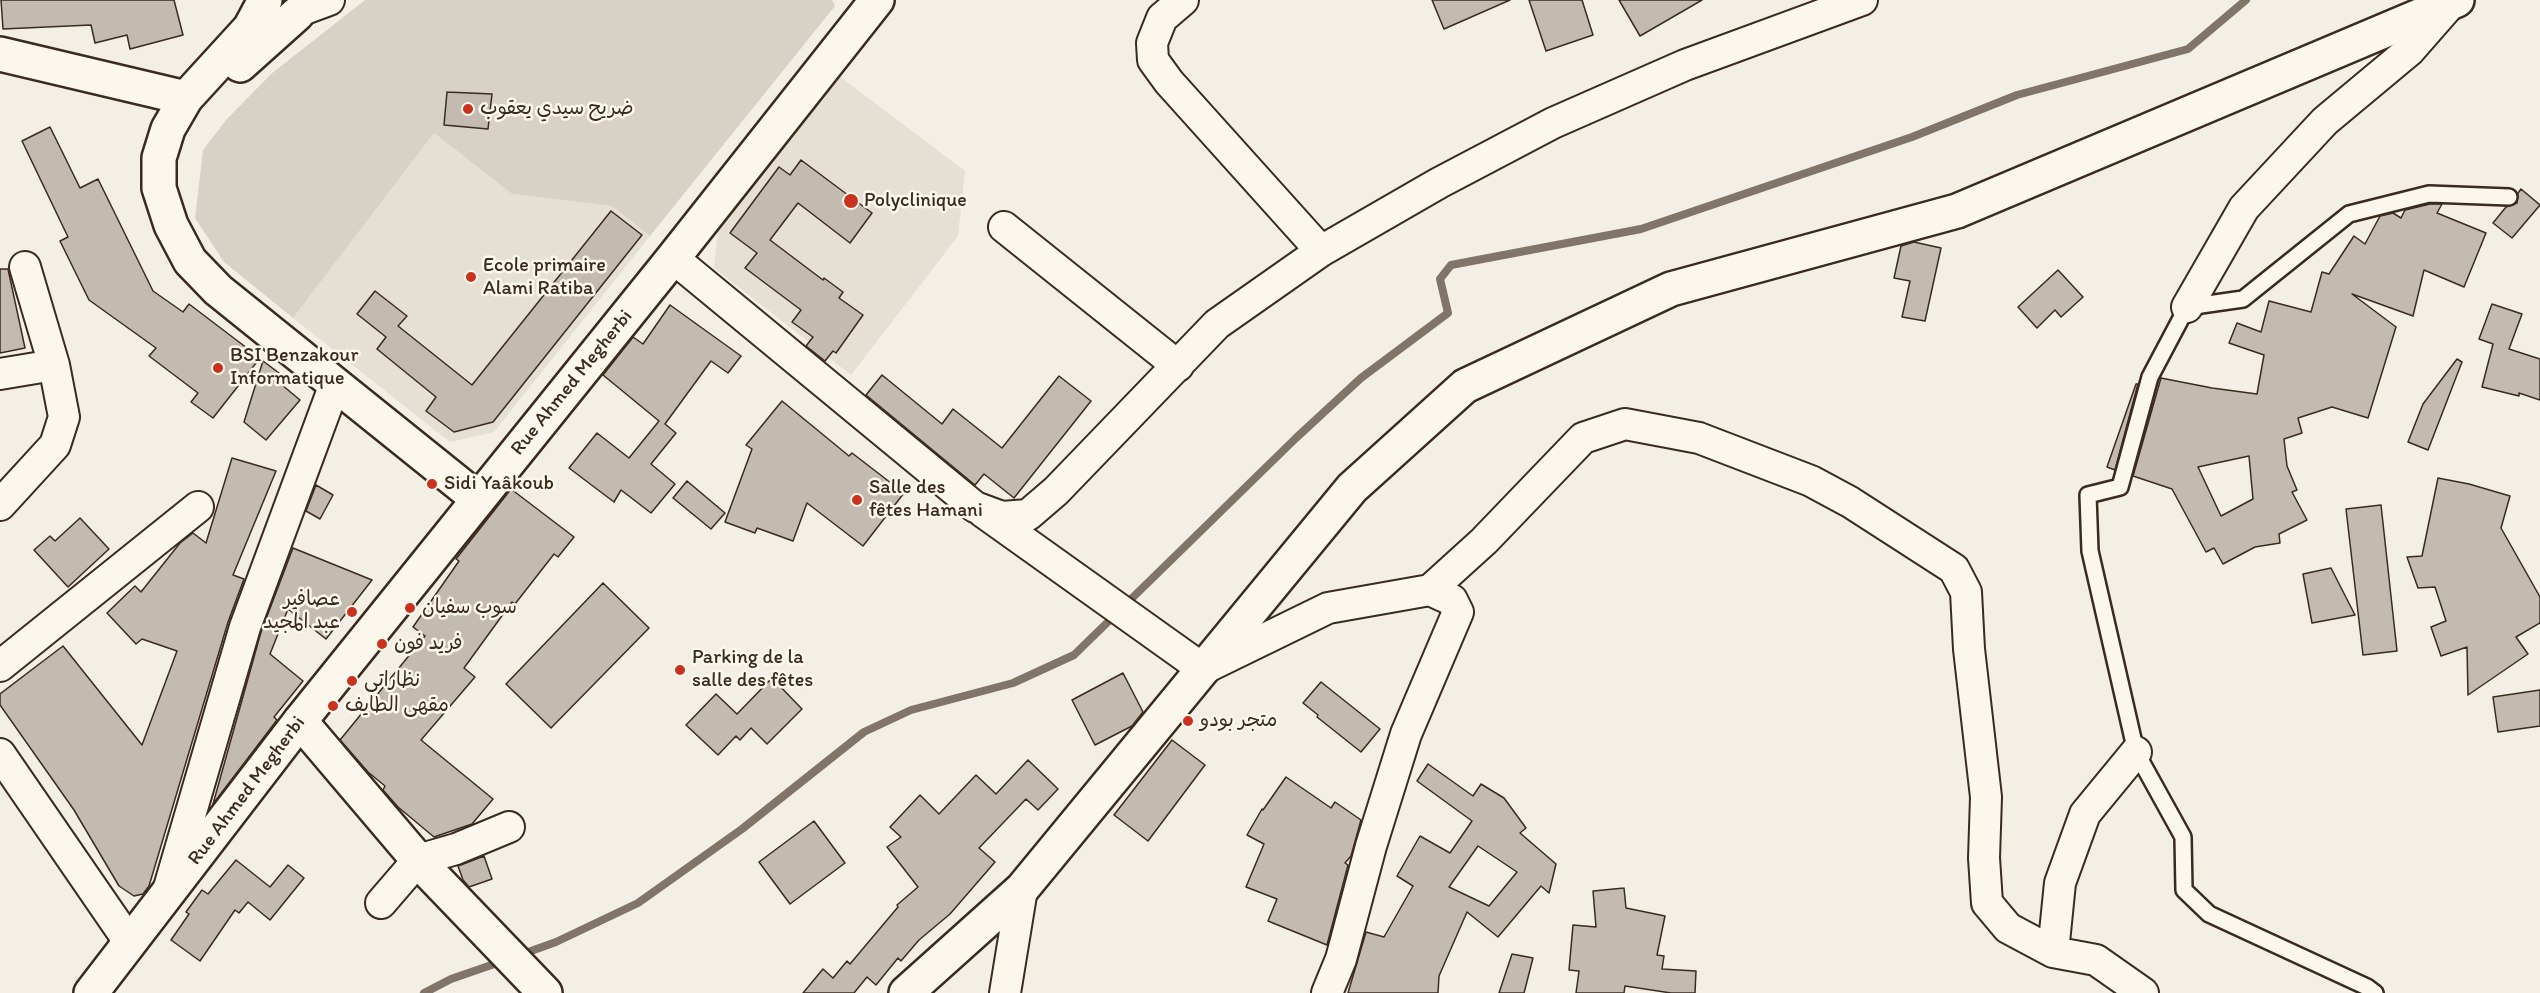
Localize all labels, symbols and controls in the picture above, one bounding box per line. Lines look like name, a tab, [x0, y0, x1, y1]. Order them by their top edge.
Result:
place label: ضريح سيدي يعقوب	[480, 97, 633, 121]
marker: ضريح سيدي يعقوب	[461, 102, 475, 116]
place label: Polyclinique	[864, 189, 967, 213]
marker: Polyclinique	[842, 192, 860, 210]
place label: Ecole primaire Alami Ratiba	[483, 254, 606, 301]
marker: Ecole primaire Alami Ratiba	[464, 270, 478, 284]
street label: Rue Ahmed Megherbi	[506, 305, 638, 461]
place label: BSI Benzakour Informatique	[230, 344, 358, 391]
marker: BSI Benzakour Informatique	[211, 361, 225, 375]
place label: Sidi Yaâkoub	[444, 472, 554, 496]
place label: Salle des fêtes Hamani	[869, 476, 983, 523]
marker: Sidi Yaâkoub	[425, 477, 439, 491]
marker: Salle des fêtes Hamani	[850, 493, 864, 507]
place label: عصافير عبد المجيد	[263, 588, 340, 635]
place label: سوب سفيان	[422, 596, 517, 620]
marker: سوب سفيان	[403, 601, 417, 615]
marker: عصافير عبد المجيد	[345, 605, 359, 619]
place label: فريد فون	[394, 632, 462, 656]
marker: فريد فون	[375, 637, 389, 651]
place label: Parking de la salle des fêtes	[692, 646, 813, 693]
marker: Parking de la salle des fêtes	[673, 663, 687, 677]
place label: نظاراتي	[364, 669, 420, 693]
marker: نظاراتي	[345, 674, 359, 688]
place label: مقهى الطايف	[345, 694, 449, 718]
marker: مقهى الطايف	[326, 699, 340, 713]
place label: متجر بودو	[1200, 709, 1277, 733]
street label: Rue Ahmed Megherbi	[183, 712, 311, 870]
marker: متجر بودو	[1181, 714, 1195, 728]

